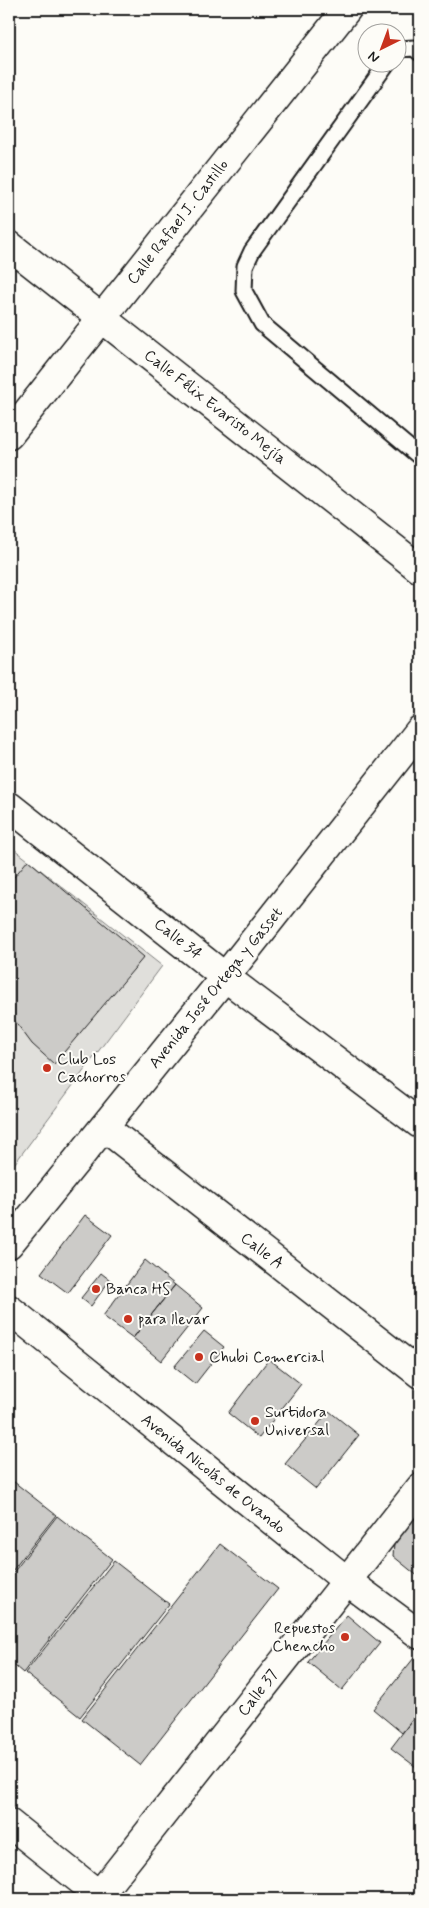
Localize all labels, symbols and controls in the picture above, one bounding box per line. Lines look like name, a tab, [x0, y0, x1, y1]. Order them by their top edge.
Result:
north arrow	[356, 22, 406, 72]
text: N	[364, 47, 383, 67]
street label: Calle Rafael J. Castillo	[122, 155, 234, 289]
street label: Calle Félix Evaristo Mejía	[140, 345, 290, 469]
street label: Avenida José Ortega y Gasset	[144, 903, 288, 1074]
street label: Calle 34	[150, 914, 207, 965]
place label: Club Los Cachorros	[57, 1049, 126, 1088]
marker: Club Los Cachorros	[41, 1062, 53, 1074]
street label: Calle A	[236, 1228, 288, 1274]
place label: Banca HS	[106, 1279, 170, 1300]
marker: Banca HS	[90, 1283, 102, 1295]
place label: para llevar	[138, 1309, 210, 1330]
marker: para llevar	[122, 1313, 134, 1325]
place label: Chubi Comercial	[209, 1347, 325, 1368]
marker: Chubi Comercial	[193, 1351, 205, 1363]
place label: Surtidora Universal	[265, 1402, 329, 1441]
street label: Avenida Nicolás de Ovando	[136, 1409, 290, 1539]
marker: Surtidora Universal	[249, 1415, 261, 1427]
place label: Repuestos Chencho	[272, 1618, 335, 1657]
marker: Repuestos Chencho	[339, 1631, 351, 1643]
street label: Calle 37	[233, 1665, 283, 1721]

